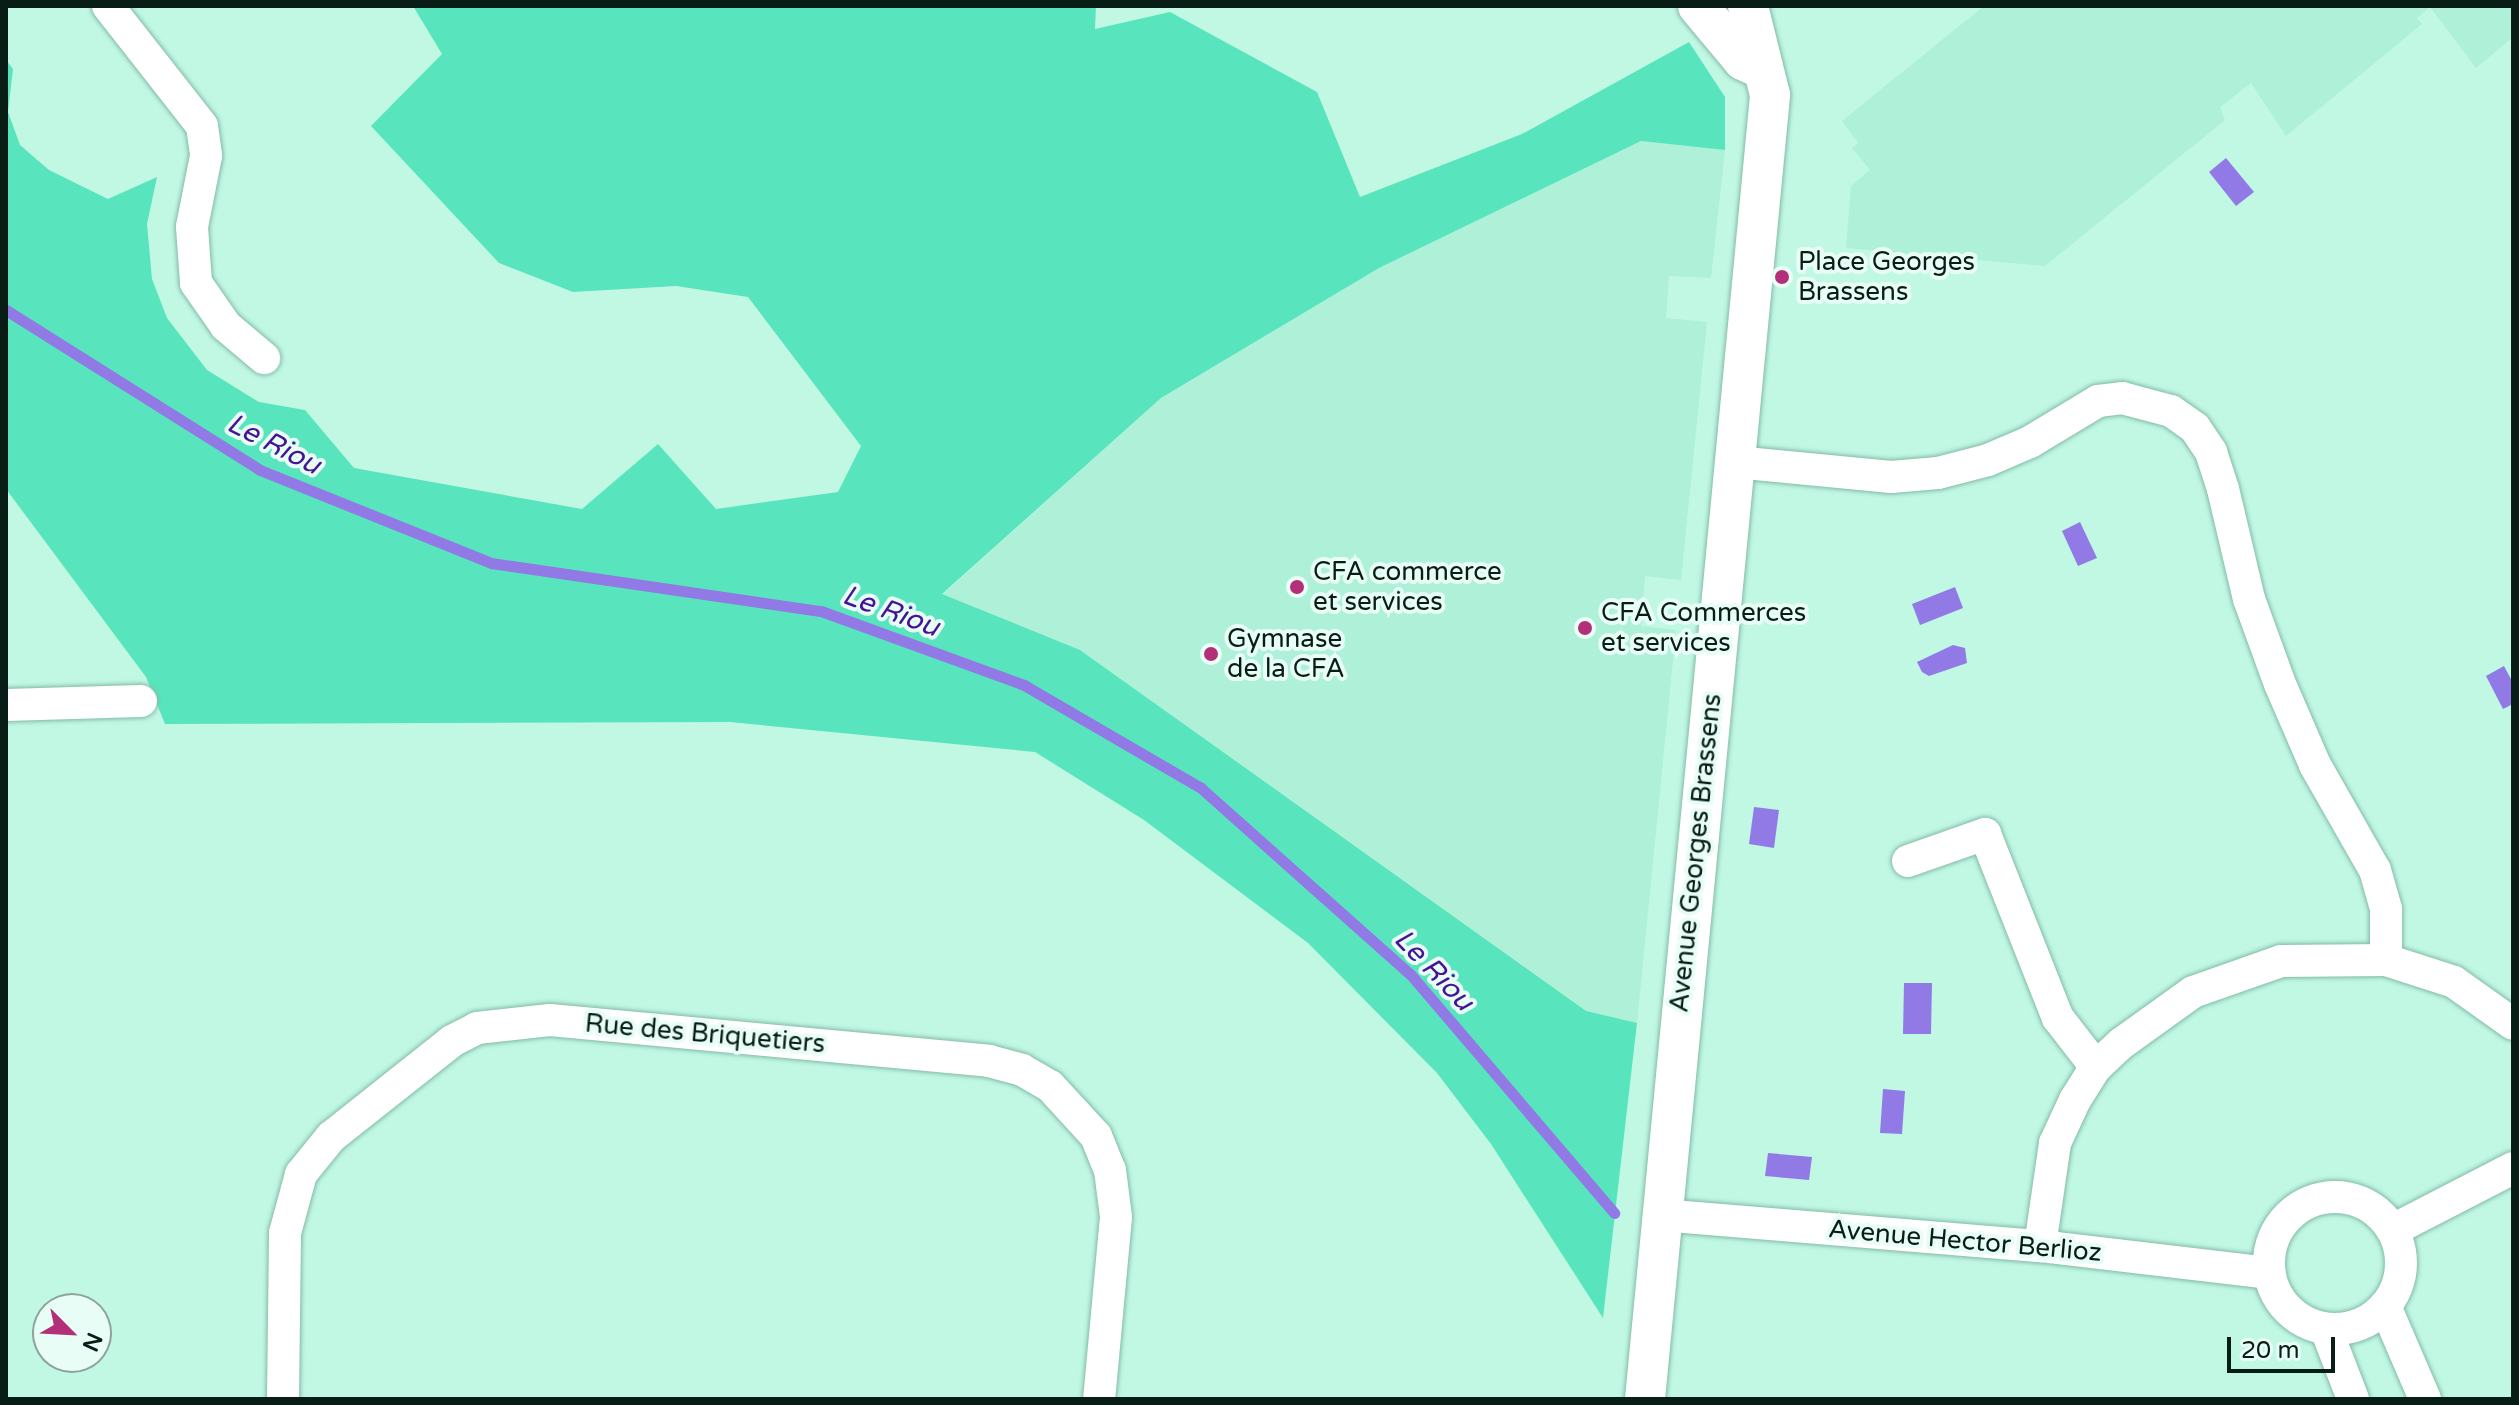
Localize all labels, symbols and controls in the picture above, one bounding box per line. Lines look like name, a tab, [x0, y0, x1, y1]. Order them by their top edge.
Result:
place label: Place Georges Brassens	[1798, 246, 1975, 308]
marker: Place Georges Brassens	[1773, 268, 1791, 286]
water label: Le Riou	[222, 406, 326, 482]
place label: CFA commerce et services	[1313, 556, 1502, 618]
water label: Le Riou	[838, 578, 944, 644]
marker: CFA commerce et services	[1288, 578, 1306, 596]
place label: CFA Commerces et services	[1601, 597, 1806, 658]
marker: CFA Commerces et services	[1576, 619, 1594, 637]
place label: Gymnase de la CFA	[1227, 623, 1345, 684]
marker: Gymnase de la CFA	[1202, 645, 1220, 663]
street label: Avenue Georges Brassens	[1664, 692, 1728, 1014]
water label: Le Riou	[1387, 922, 1481, 1018]
street label: Rue des Briquetiers	[584, 1008, 826, 1060]
street label: Avenue Hector Berlioz	[1827, 1214, 2103, 1268]
north arrow	[32, 1293, 112, 1373]
scale bar	[2231, 1321, 2339, 1371]
text: N	[77, 1329, 108, 1355]
text: 20 m	[2241, 1336, 2299, 1365]

